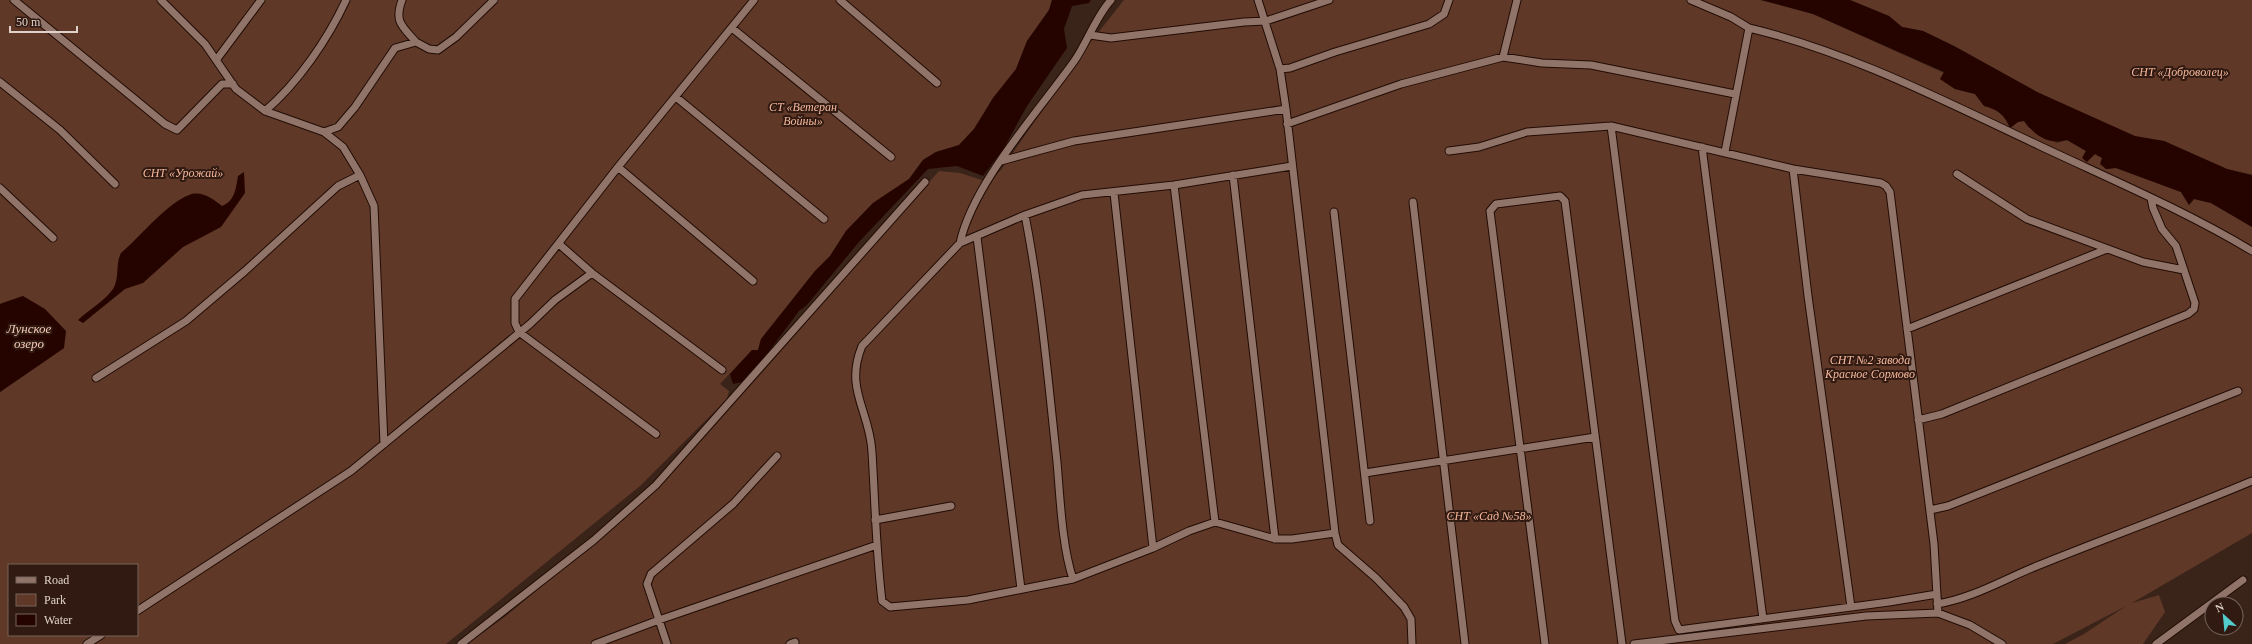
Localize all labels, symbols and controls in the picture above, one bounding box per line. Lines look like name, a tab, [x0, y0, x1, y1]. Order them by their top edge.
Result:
scale bar	[10, 8, 77, 34]
text: 50 m	[16, 15, 41, 29]
park label: СНТ «Доброволец»	[2131, 65, 2229, 79]
park label: СТ «Ветеран Войны»	[769, 100, 837, 128]
park label: СНТ «Урожай»	[143, 166, 223, 180]
water label: Лунское озеро	[6, 321, 52, 351]
park label: СНТ №2 завода Красное Сормово	[1824, 353, 1915, 381]
park label: СНТ «Сад №58»	[1447, 509, 1531, 523]
legend	[8, 564, 138, 636]
text: Road	[44, 573, 69, 587]
text: Park	[44, 593, 66, 607]
north arrow	[2204, 596, 2244, 636]
text: N	[2213, 600, 2226, 614]
text: Water	[44, 613, 72, 627]

